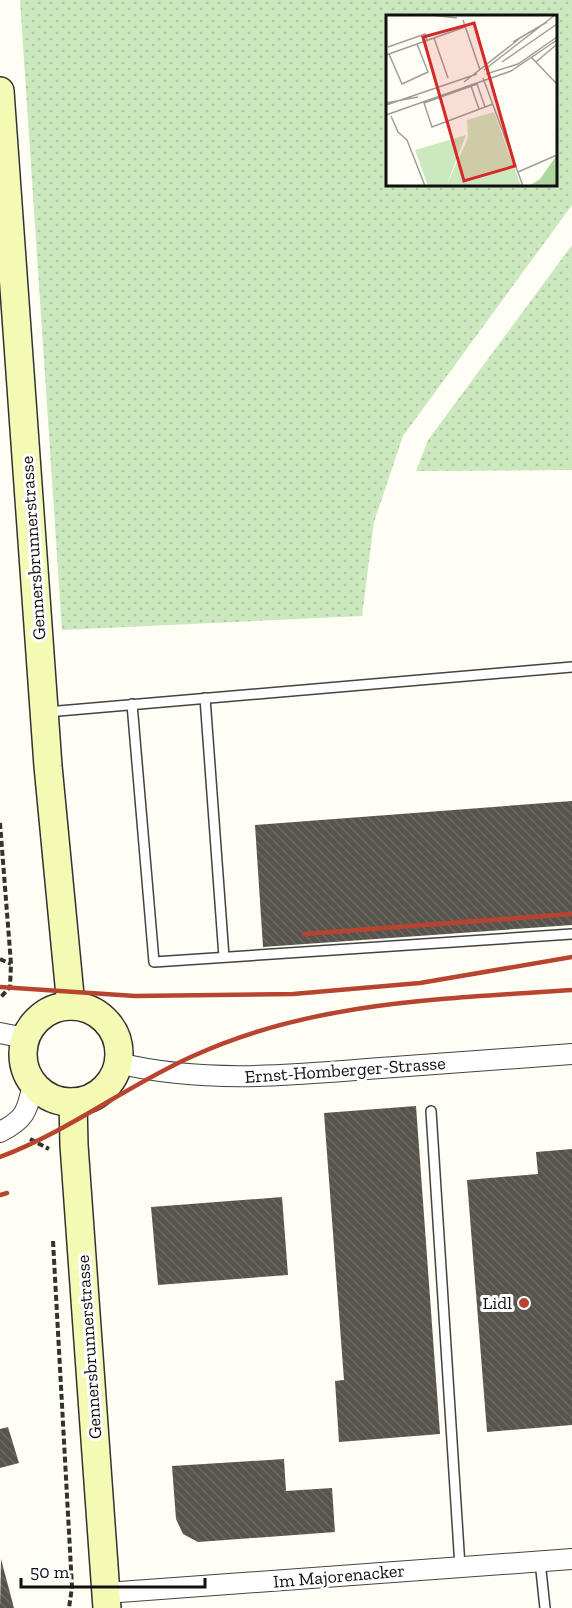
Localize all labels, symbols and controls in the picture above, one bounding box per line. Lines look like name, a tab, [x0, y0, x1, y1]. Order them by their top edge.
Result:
inset map	[386, 15, 557, 186]
street label: Gennersbrunnerstrasse	[16, 455, 50, 641]
street label: Ernst-Homberger-Strasse	[244, 1052, 446, 1088]
street label: Gennersbrunnerstrasse	[72, 1254, 106, 1440]
place label: Lidl	[482, 1292, 512, 1314]
marker: Lidl	[517, 1296, 531, 1310]
scale bar	[21, 1551, 206, 1589]
street label: Im Majorenacker	[272, 1559, 406, 1593]
text: 50 m	[30, 1561, 70, 1583]

